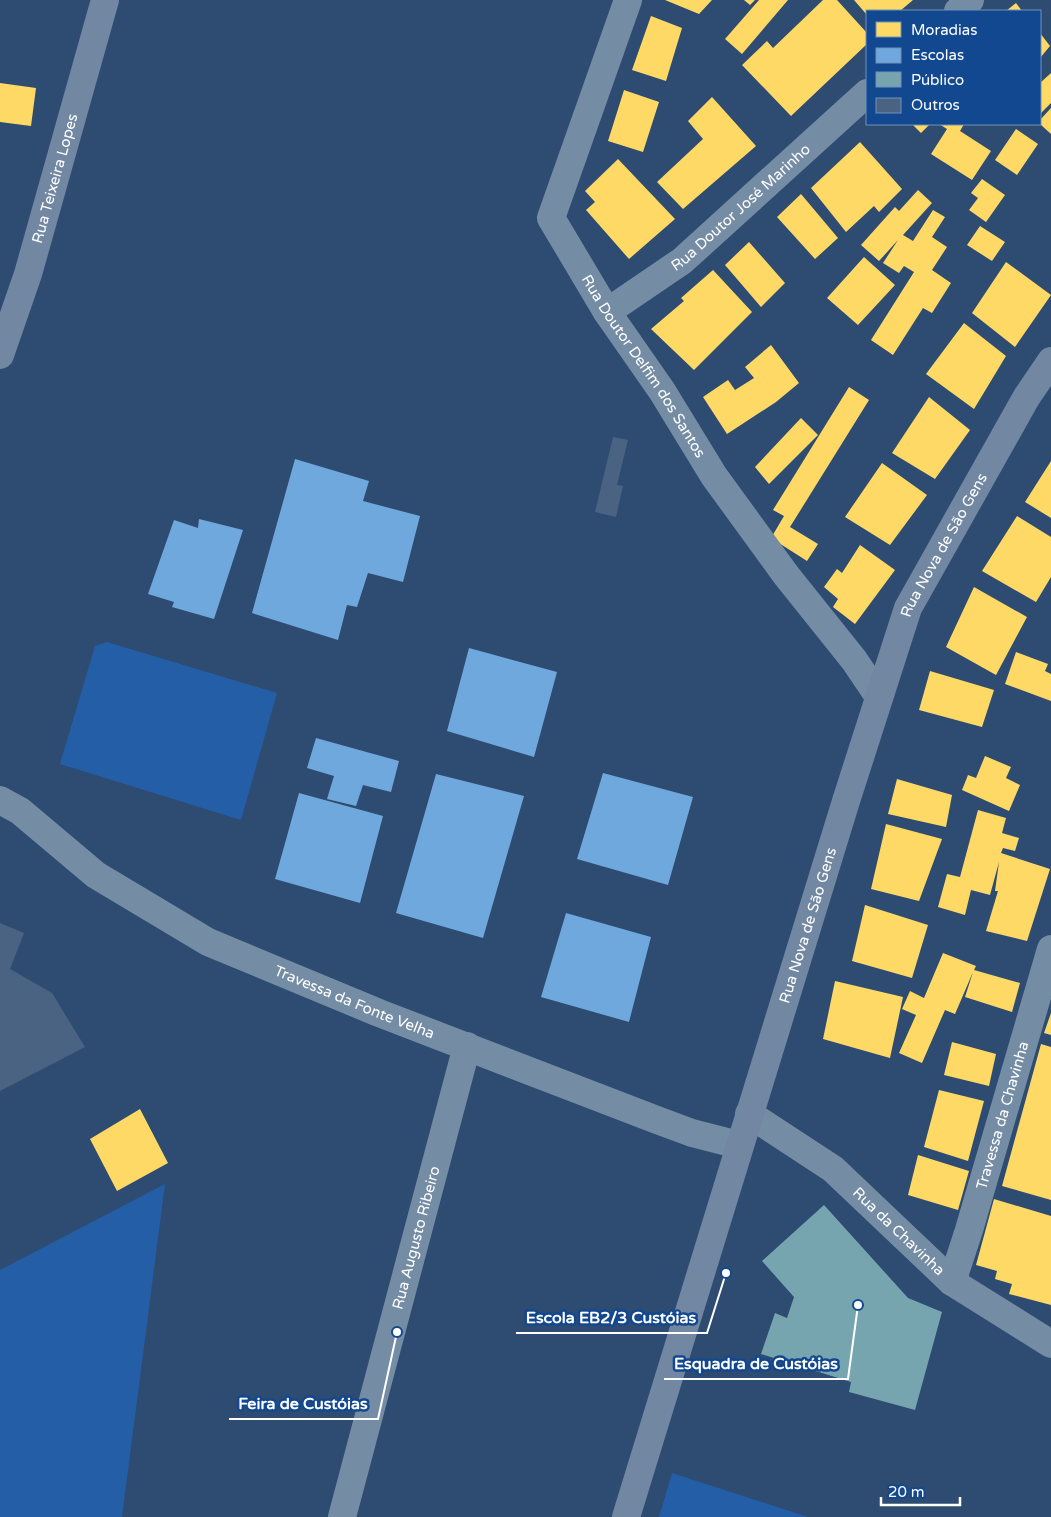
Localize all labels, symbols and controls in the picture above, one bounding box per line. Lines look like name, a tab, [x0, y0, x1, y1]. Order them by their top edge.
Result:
legend	[866, 10, 1041, 125]
text: Moradias	[911, 21, 977, 39]
text: Escolas	[911, 46, 964, 64]
text: Público	[911, 71, 964, 89]
text: Outros	[911, 96, 960, 114]
street label: Rua Teixeira Lopes	[28, 112, 82, 245]
street label: Rua Doutor José Marinho	[668, 140, 814, 275]
street label: Rua Doutor Delfim dos Santos	[578, 271, 710, 461]
street label: Rua Nova de São Gens	[897, 470, 991, 619]
street label: Rua Nova de São Gens	[775, 845, 840, 1005]
street label: Travessa da Fonte Velha	[272, 962, 437, 1043]
street label: Travessa da Chavinha	[972, 1039, 1033, 1192]
street label: Rua Augusto Ribeiro	[389, 1164, 444, 1311]
street label: Rua da Chavinha	[849, 1183, 949, 1279]
callout: Escola EB2/3 Custóias	[516, 1302, 707, 1333]
text: Escola EB2/3 Custóias	[526, 1308, 697, 1328]
callout: Esquadra de Custóias	[664, 1348, 848, 1379]
text: Esquadra de Custóias	[674, 1354, 838, 1374]
callout: Feira de Custóias	[229, 1388, 378, 1419]
text: Feira de Custóias	[238, 1394, 368, 1414]
scale bar	[881, 1474, 960, 1506]
text: 20 m	[888, 1483, 925, 1501]

